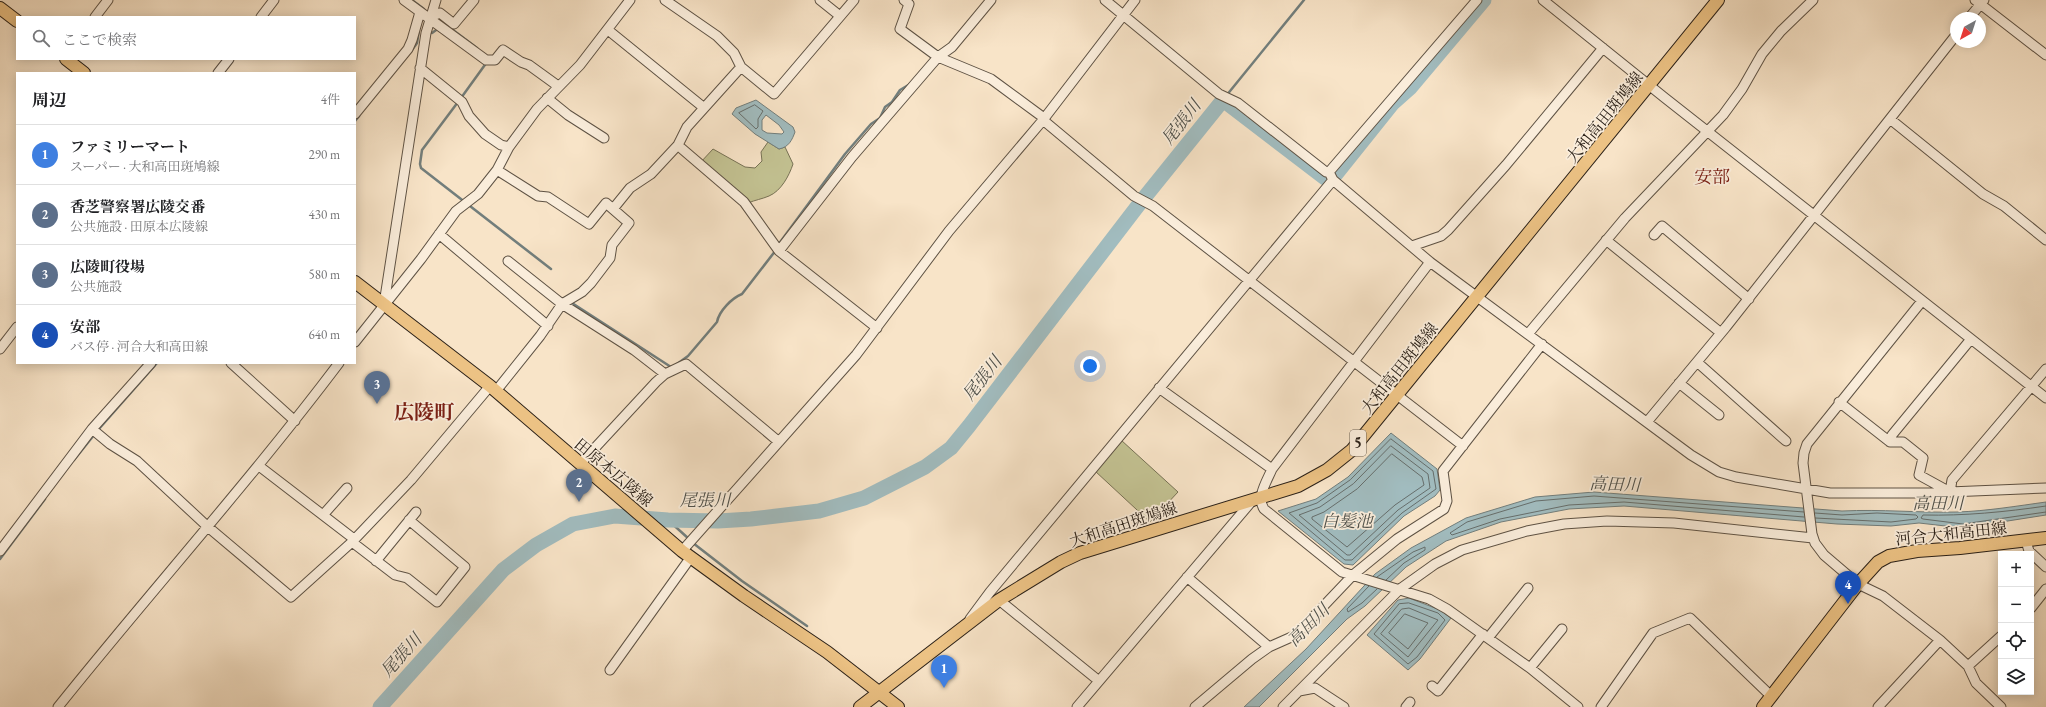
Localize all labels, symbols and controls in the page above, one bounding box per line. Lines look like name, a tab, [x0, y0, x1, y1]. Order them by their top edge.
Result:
north arrow	[1950, 12, 1986, 48]
search box	[16, 16, 356, 60]
icon: search	[30, 27, 52, 49]
text: ここで検索	[62, 30, 137, 49]
street label: 大和高田斑鳩線	[1561, 67, 1648, 167]
text: 周辺	[32, 89, 66, 111]
text: 4件	[321, 91, 340, 108]
water label: 尾張川	[1157, 94, 1207, 149]
text: ファミリーマート	[70, 137, 190, 156]
text: 1	[42, 146, 48, 163]
text: 290 m	[309, 146, 340, 163]
text: スーパー · 大和高田斑鳩線	[70, 158, 220, 175]
district label: 安部	[1694, 165, 1730, 188]
text: 香芝警察署広陵交番	[70, 197, 205, 216]
text: 2	[42, 206, 48, 223]
text: 430 m	[309, 206, 340, 223]
text: 公共施設 · 田原本広陵線	[70, 218, 208, 235]
text: 広陵町役場	[70, 257, 145, 276]
text: 3	[42, 266, 48, 283]
text: 580 m	[309, 266, 340, 283]
text: 公共施設	[70, 278, 122, 295]
text: 安部	[70, 317, 100, 336]
street label: 大和高田斑鳩線	[1356, 318, 1443, 418]
text: 4	[42, 326, 48, 343]
text: 640 m	[309, 326, 340, 343]
text: バス停 · 河合大和高田線	[70, 338, 208, 355]
water label: 尾張川	[958, 350, 1008, 405]
your location	[1080, 356, 1100, 376]
pin: 3	[364, 371, 390, 404]
district label: 広陵町	[394, 399, 455, 425]
road number: 5	[1350, 430, 1366, 456]
street label: 田原本広陵線	[570, 433, 657, 511]
pin: 2	[566, 469, 592, 502]
water label: 高田川	[1589, 472, 1643, 496]
water label: 尾張川	[680, 489, 732, 511]
water label: 高田川	[1913, 492, 1965, 514]
street label: 大和高田斑鳩線	[1067, 497, 1180, 552]
water label: 白髪池	[1322, 510, 1374, 532]
street label: 河合大和高田線	[1894, 517, 2008, 550]
map controls	[1998, 551, 2034, 695]
button: +	[1998, 551, 2034, 587]
pin: 4	[1835, 571, 1861, 604]
button: −	[1998, 587, 2034, 623]
water label: 高田川	[1282, 598, 1335, 651]
button: locate	[1998, 623, 2034, 659]
water label: 尾張川	[376, 627, 428, 681]
pin: 1	[931, 655, 957, 688]
button: layers	[1998, 659, 2034, 695]

